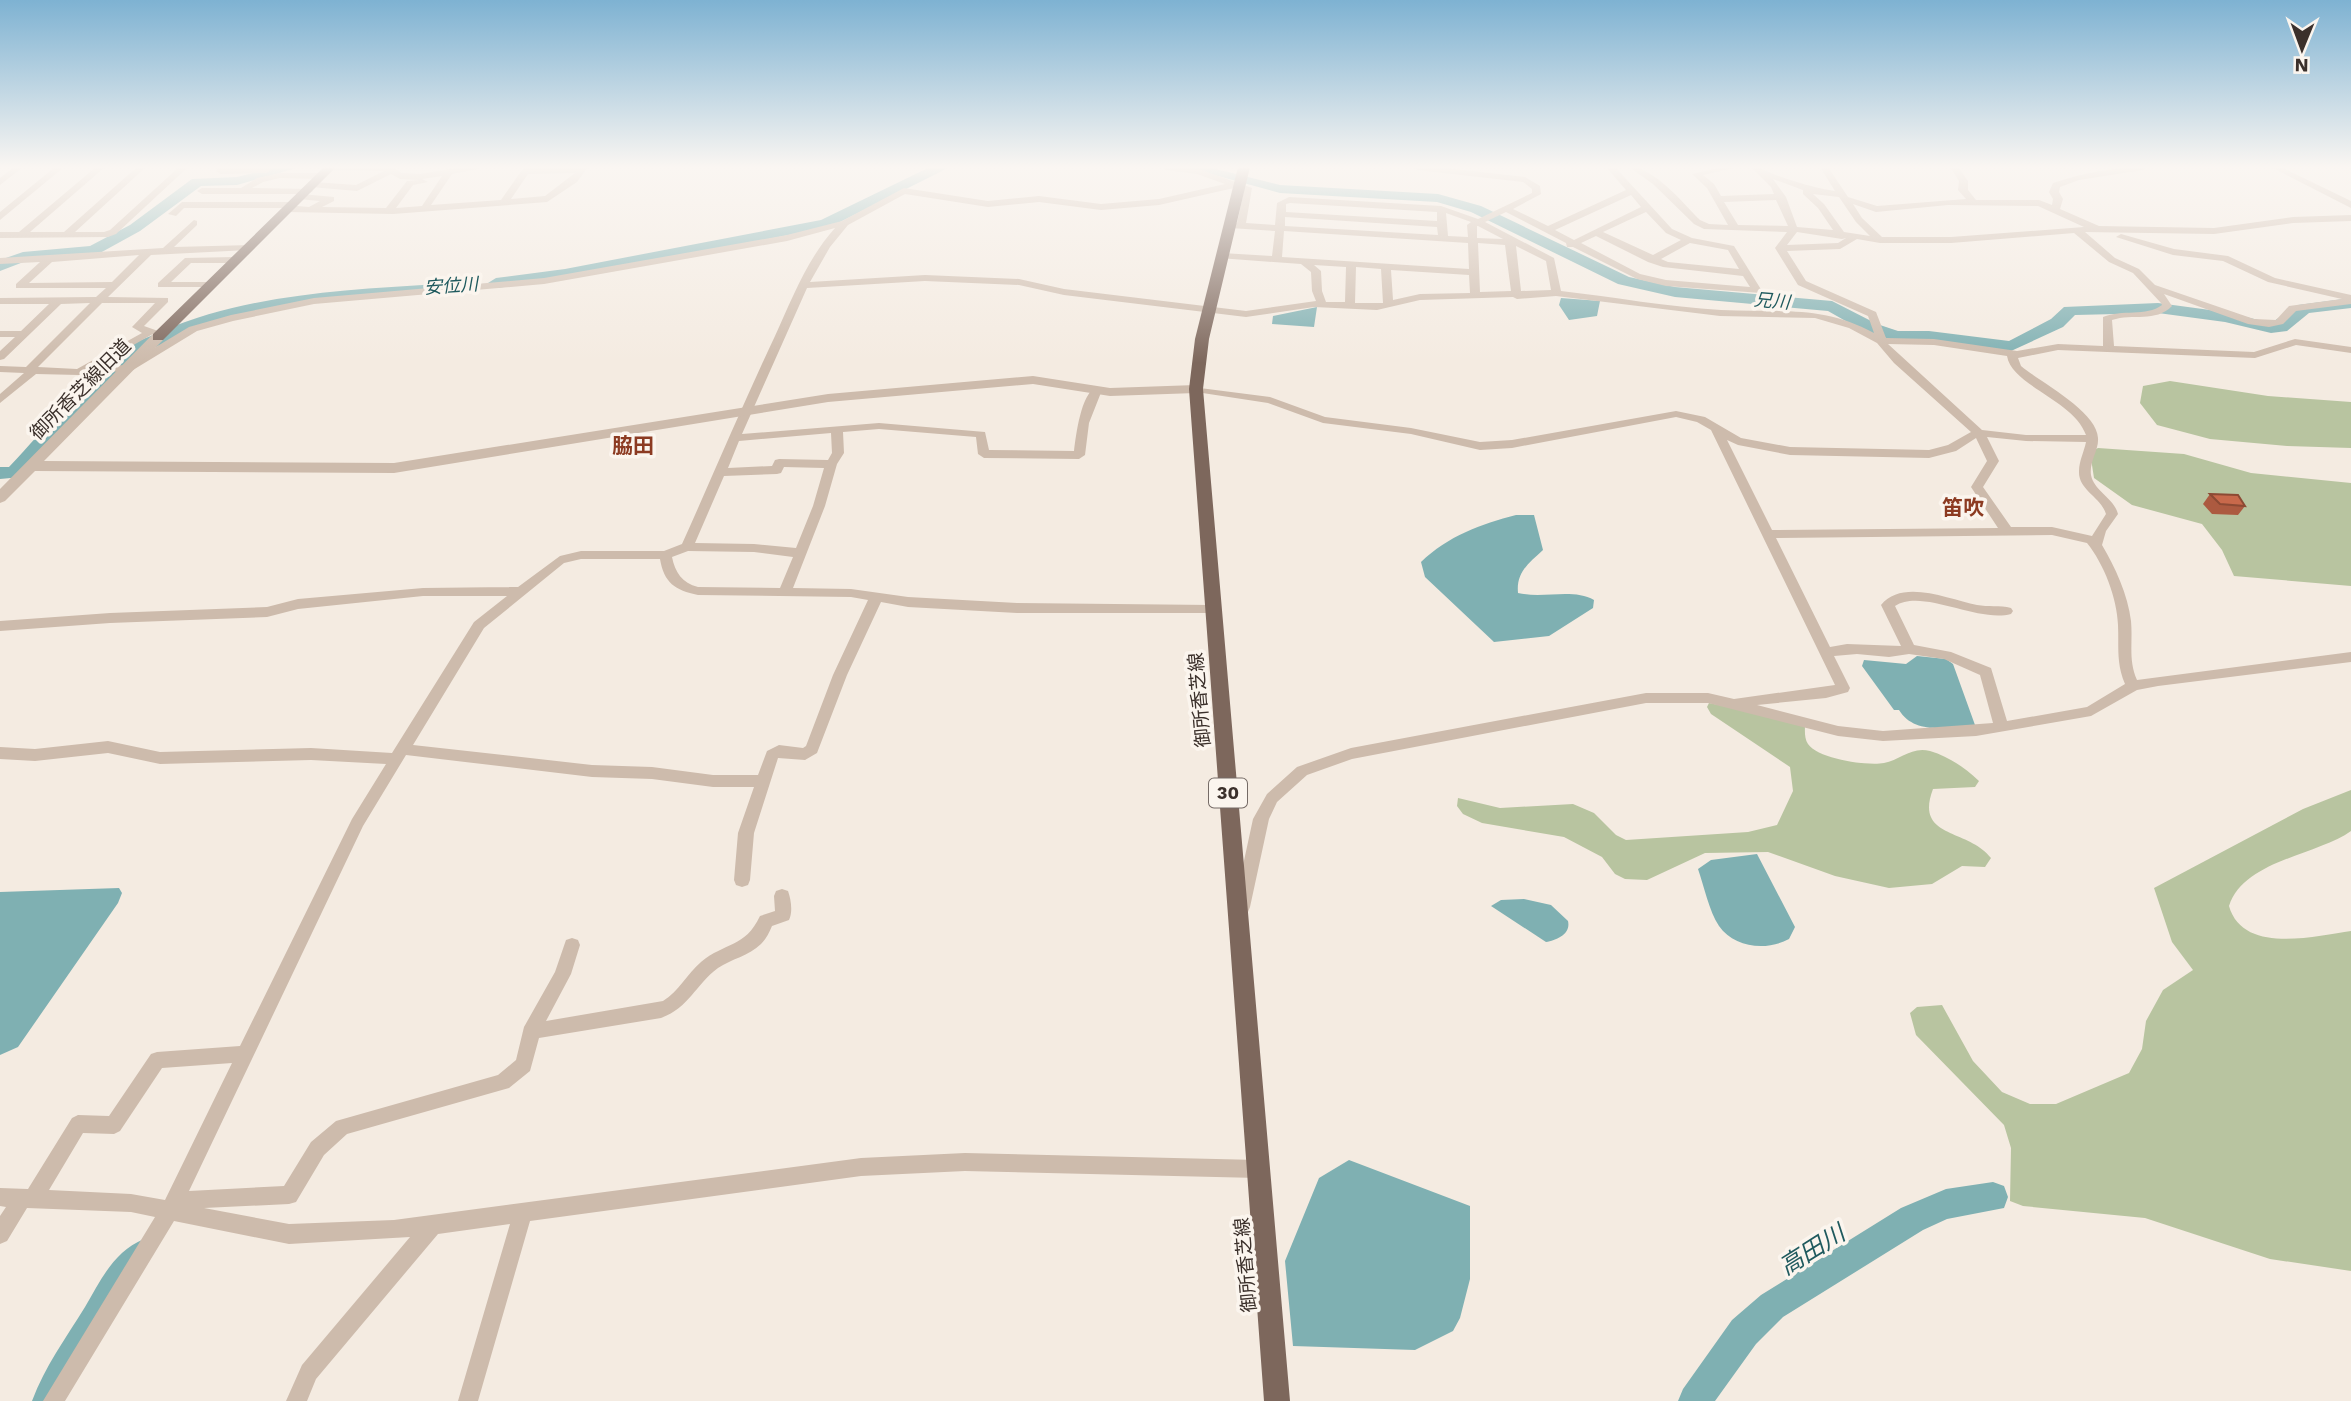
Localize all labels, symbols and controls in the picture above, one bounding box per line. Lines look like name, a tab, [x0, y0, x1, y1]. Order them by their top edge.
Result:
north arrow	[2267, 14, 2337, 84]
text: N	[2294, 54, 2309, 77]
water label: 安位川	[423, 273, 481, 298]
water label: 兄川	[1753, 288, 1793, 313]
street label: 御所香芝線旧道	[25, 334, 136, 445]
district label: 脇田	[612, 433, 654, 458]
district label: 笛吹	[1942, 495, 1984, 520]
street label: 御所香芝線	[1184, 652, 1215, 748]
road number: 30	[1209, 778, 1247, 808]
street label: 御所香芝線	[1230, 1217, 1261, 1313]
water label: 高田川	[1774, 1217, 1852, 1281]

